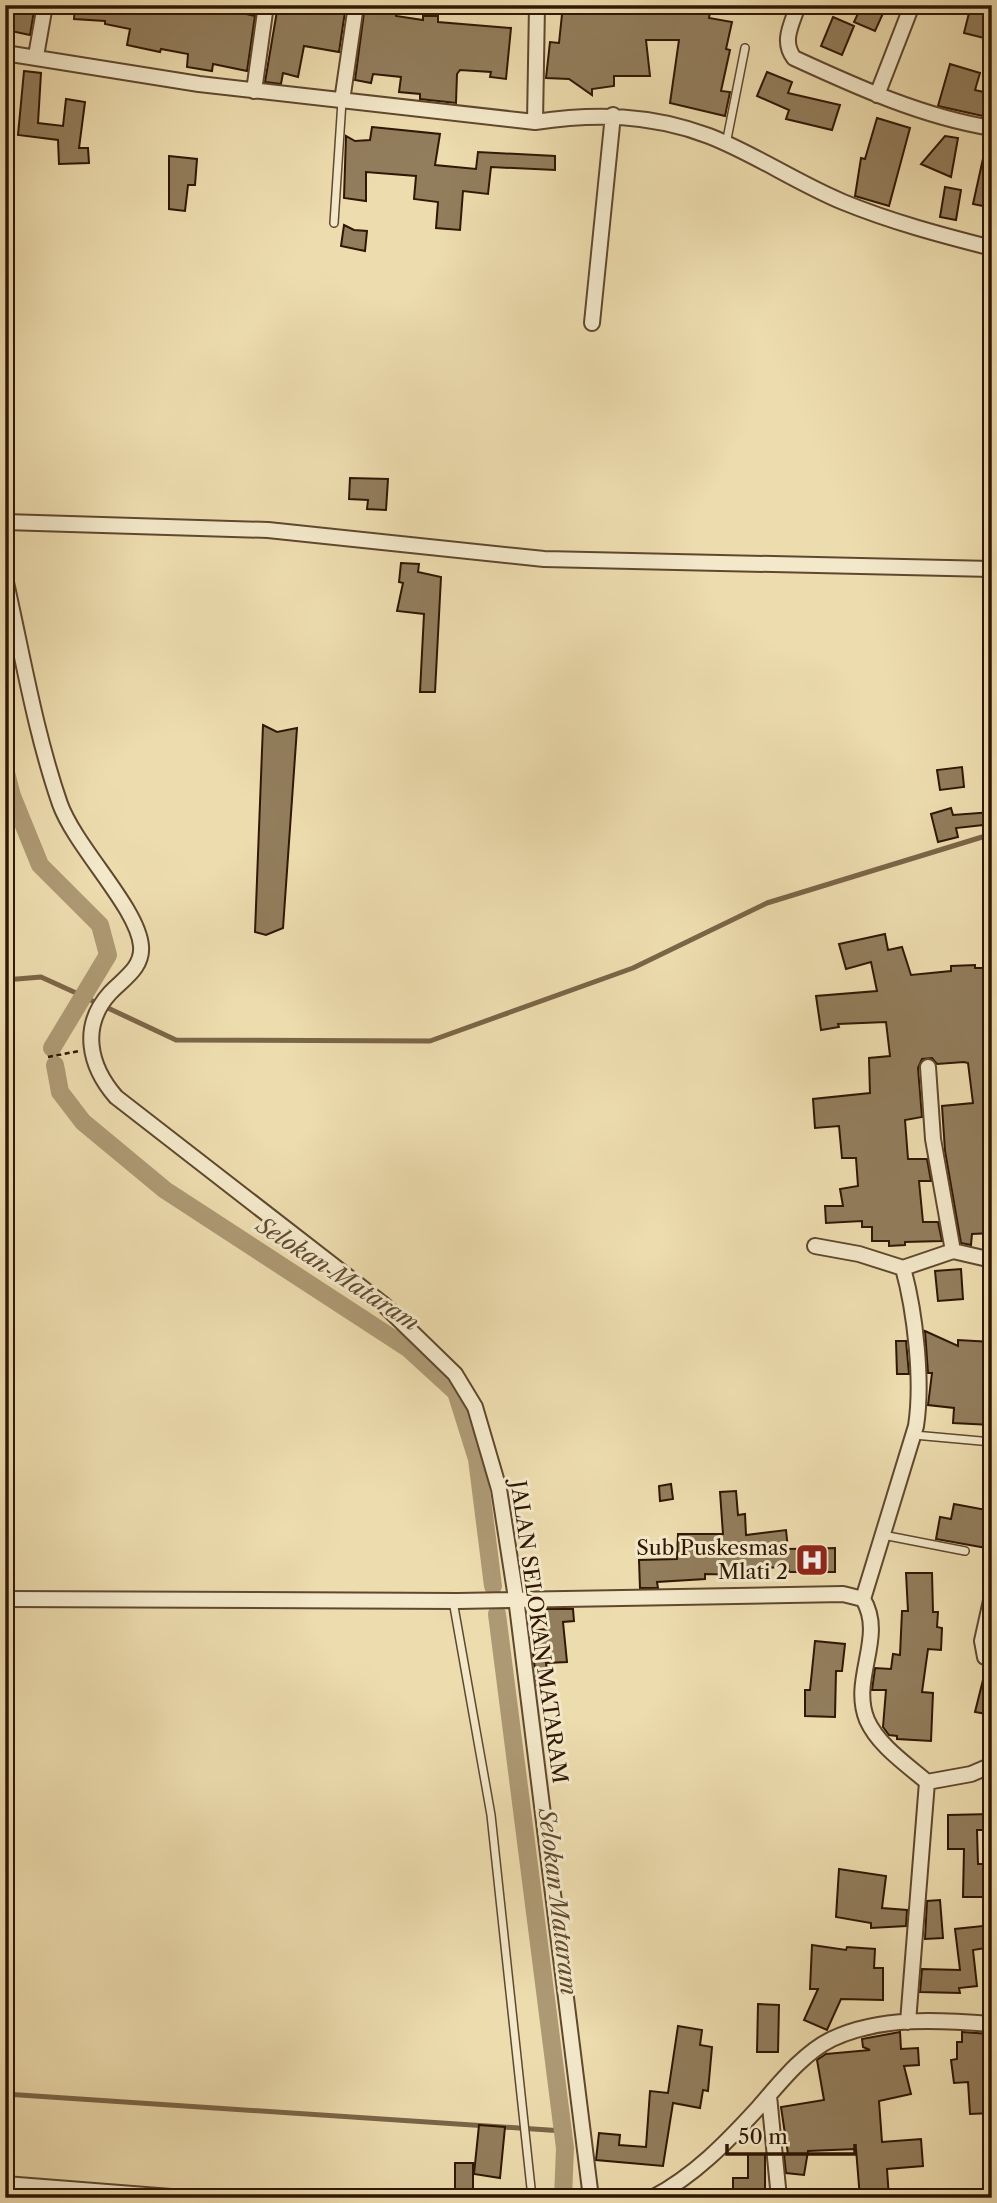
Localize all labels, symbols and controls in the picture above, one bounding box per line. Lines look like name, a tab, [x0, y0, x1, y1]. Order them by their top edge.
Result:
water label: Selokan Mataram	[250, 1210, 424, 1337]
street label: JALAN SELOKAN MATARAM	[505, 1476, 573, 1785]
place label: Sub Puskesmas Mlati 2	[636, 1535, 788, 1584]
hospital icon: Sub Puskesmas Mlati 2	[793, 1541, 831, 1579]
water label: Selokan Mataram	[532, 1805, 583, 1997]
scale bar	[727, 2112, 855, 2156]
text: 50 m	[738, 2124, 788, 2149]

